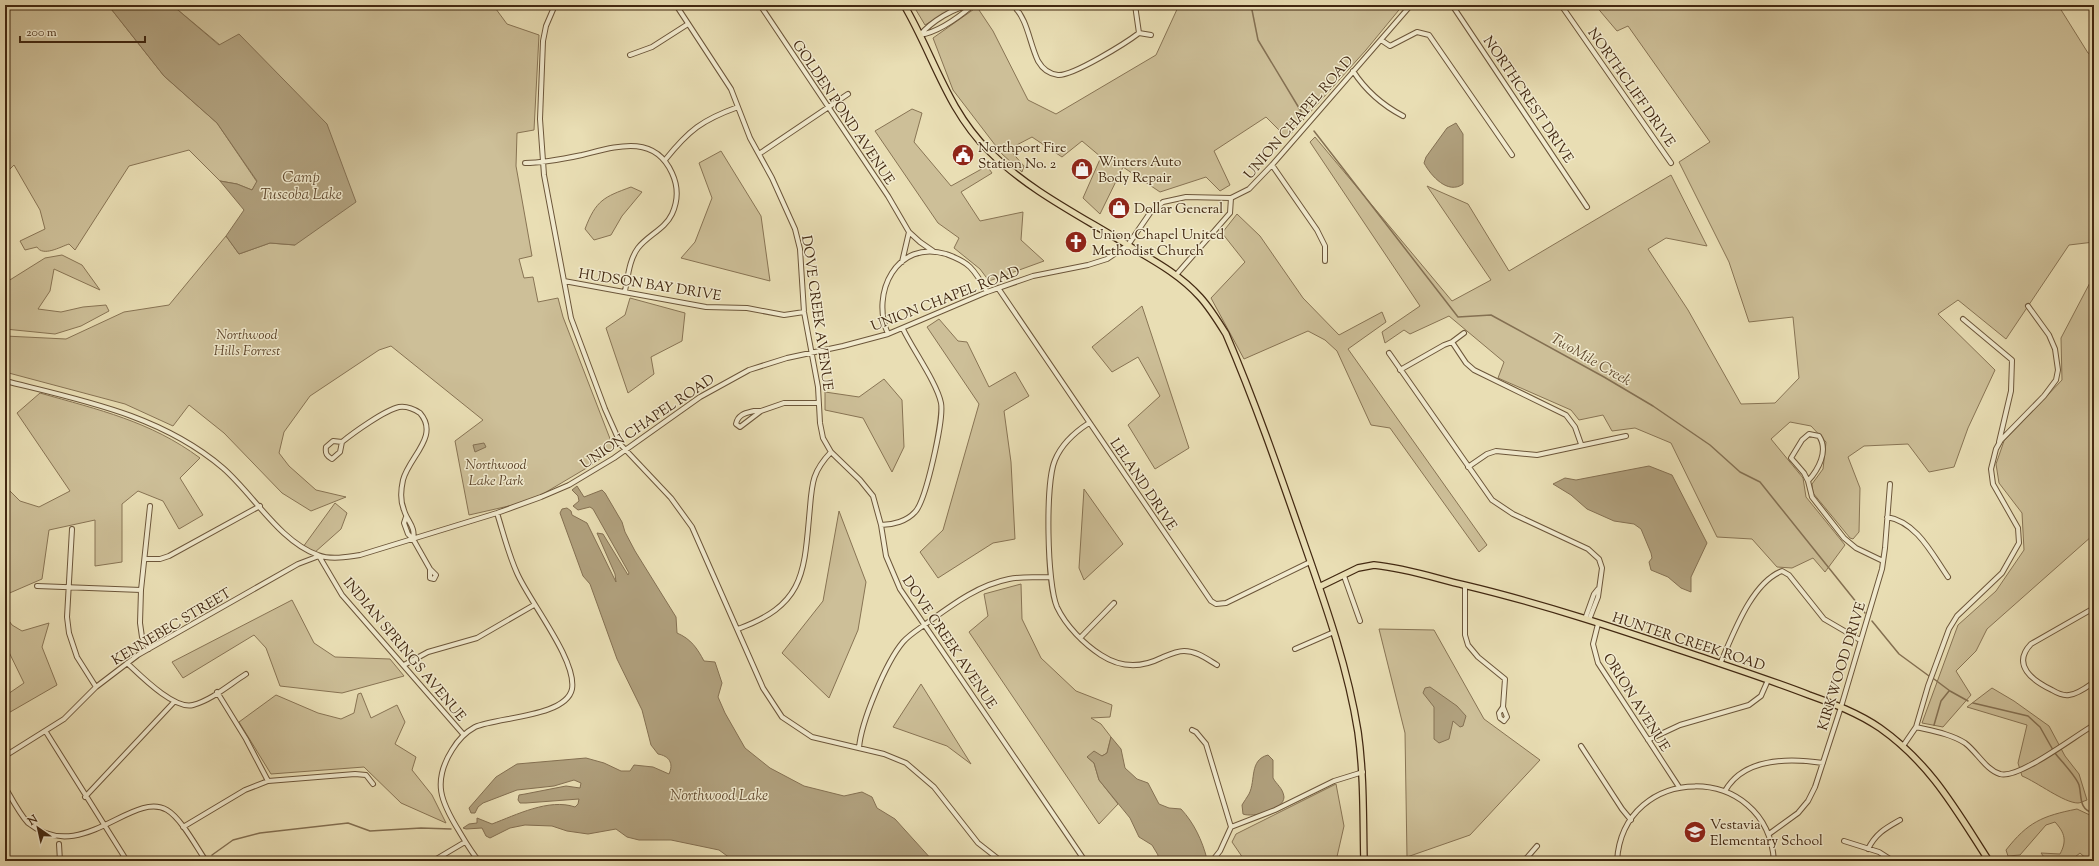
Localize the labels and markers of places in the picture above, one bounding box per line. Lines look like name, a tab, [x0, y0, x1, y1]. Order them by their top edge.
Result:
place label: Northport Fire Station No. 2	[978, 139, 1066, 175]
public building icon: Northport Fire Station No. 2	[950, 142, 976, 168]
place label: Winters Auto Body Repair	[1098, 153, 1182, 189]
shop icon: Winters Auto Body Repair	[1069, 156, 1095, 182]
shop icon: Dollar General	[1106, 195, 1132, 221]
place label: Dollar General	[1134, 200, 1223, 220]
place label: Union Chapel United Methodist Church	[1092, 226, 1224, 262]
church icon: Union Chapel United Methodist Church	[1063, 229, 1089, 255]
place label: Vestavia Elementary School	[1710, 816, 1823, 852]
school or university icon: Vestavia Elementary School	[1682, 819, 1708, 845]

